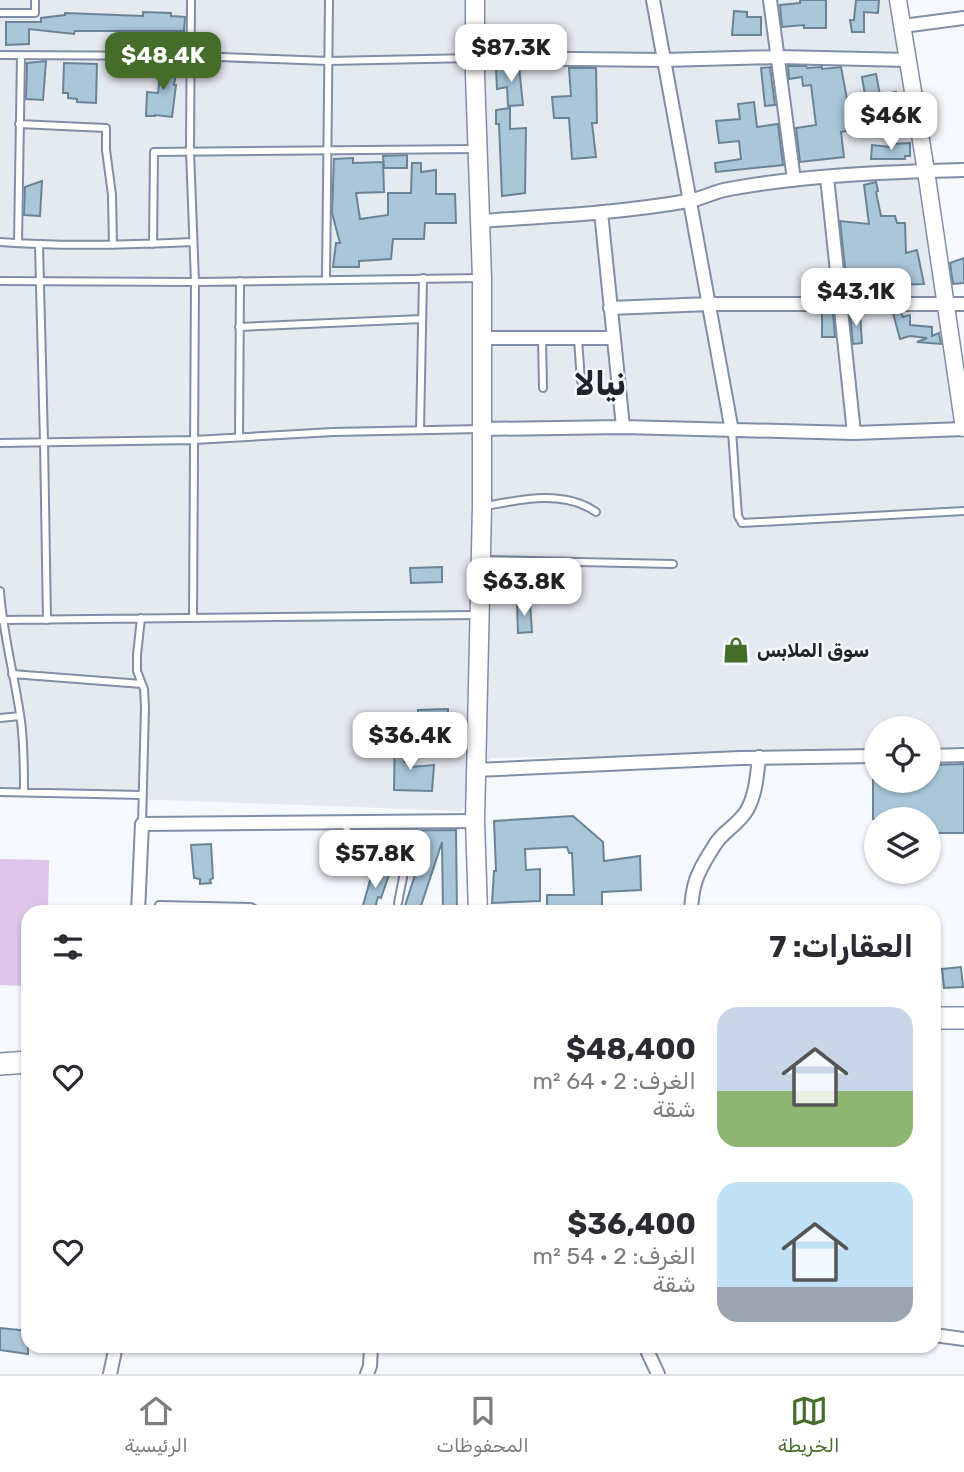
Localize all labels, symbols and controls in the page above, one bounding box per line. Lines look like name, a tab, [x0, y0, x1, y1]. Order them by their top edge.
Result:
pin: $87.3K	[454, 24, 568, 84]
pin: $48.4K	[106, 32, 220, 92]
text: $87.3K	[471, 33, 551, 61]
text: $48.4K	[121, 41, 205, 69]
pin: $46K	[850, 92, 932, 152]
text: $46K	[860, 101, 922, 129]
pin: $43.1K	[799, 268, 913, 328]
text: $43.1K	[817, 277, 895, 305]
district label: نيالا	[574, 364, 626, 403]
pin: $63.8K	[467, 558, 581, 618]
text: $63.8K	[483, 567, 565, 595]
shop icon: سوق الملابس	[721, 635, 751, 665]
place label: سوق الملابس	[757, 639, 869, 662]
pin: $36.4K	[353, 712, 467, 772]
map controls	[864, 716, 941, 884]
button: locate	[864, 716, 941, 793]
text: $36.4K	[369, 721, 451, 749]
button: layers	[864, 807, 941, 884]
pin: $57.8K	[318, 830, 432, 890]
text: $57.8K	[335, 839, 415, 867]
icon: filters	[49, 928, 87, 966]
text: العقارات: 7	[769, 929, 913, 965]
text: $48,400	[566, 1031, 696, 1067]
icon: home	[773, 1035, 857, 1119]
icon: heart	[49, 1058, 87, 1096]
text: الغرف: 2 · 64 m²	[532, 1067, 696, 1095]
text: شقة	[652, 1095, 696, 1123]
text: $36,400	[567, 1206, 696, 1242]
icon: home	[773, 1210, 857, 1294]
icon: heart	[49, 1233, 87, 1271]
text: الغرف: 2 · 54 m²	[533, 1242, 696, 1270]
text: شقة	[652, 1270, 696, 1298]
tab: الرئيسية	[124, 1392, 188, 1457]
tab: المحفوظات	[437, 1392, 529, 1457]
tab: الخريطة	[778, 1392, 840, 1457]

